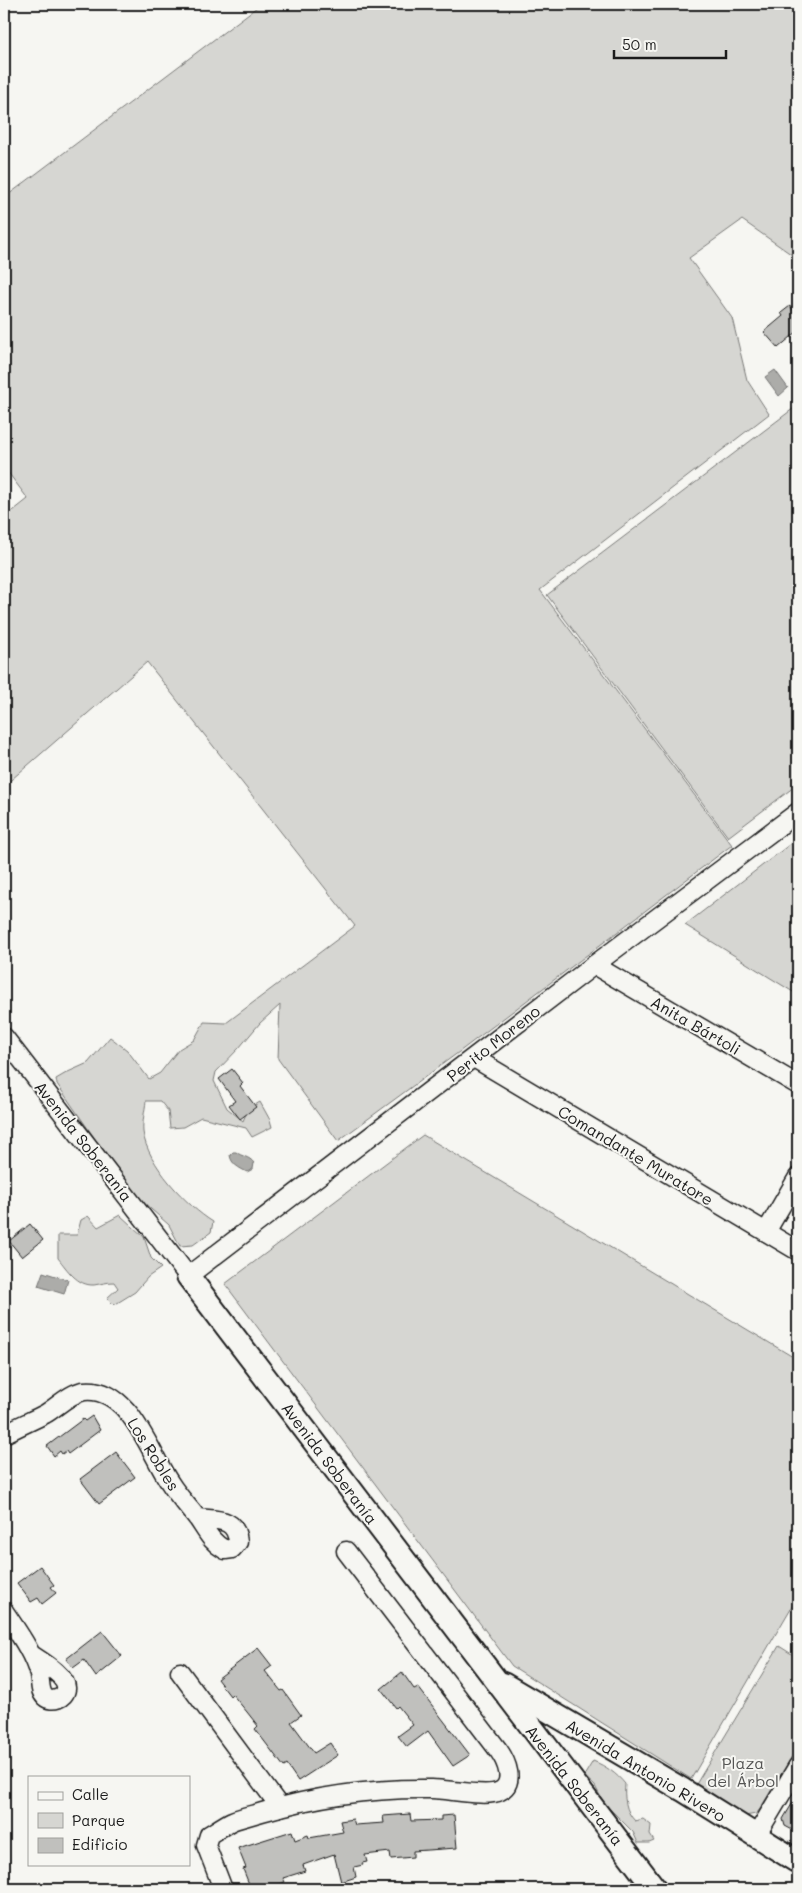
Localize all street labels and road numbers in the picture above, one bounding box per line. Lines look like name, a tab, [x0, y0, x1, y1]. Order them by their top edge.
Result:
street label: Anita Bártoli	[647, 991, 745, 1059]
street label: Perito Moreno	[442, 1000, 544, 1086]
street label: Avenida Soberanía	[30, 1077, 138, 1206]
street label: Comandante Muratore	[555, 1100, 717, 1210]
street label: Avenida Soberanía	[277, 1398, 383, 1528]
street label: Los Robles	[123, 1413, 185, 1495]
street label: Avenida Antonio Rivero	[562, 1714, 730, 1826]
street label: Avenida Soberanía	[521, 1721, 629, 1850]

